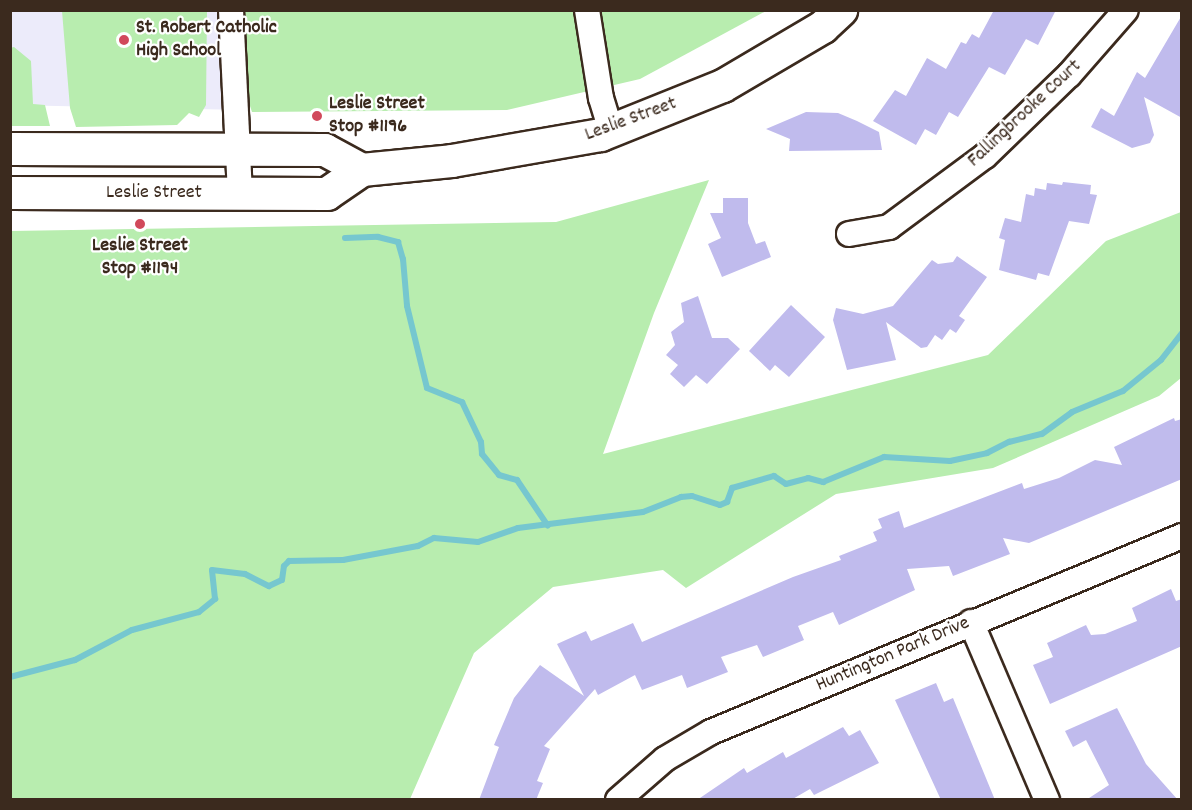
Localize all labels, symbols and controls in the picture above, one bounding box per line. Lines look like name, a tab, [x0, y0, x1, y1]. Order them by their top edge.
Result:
place label: St. Robert Catholic High School	[136, 16, 277, 63]
marker: St. Robert Catholic High School	[117, 33, 131, 47]
street label: Fallingbrooke Court	[963, 55, 1087, 173]
place label: Leslie Street Stop #1196	[329, 92, 425, 139]
street label: Leslie Street	[582, 92, 680, 148]
marker: Leslie Street Stop #1196	[310, 109, 324, 123]
street label: Leslie Street	[106, 181, 202, 205]
marker: Leslie Street Stop #1194	[133, 217, 147, 231]
place label: Leslie Street Stop #1194	[92, 234, 188, 281]
street label: Huntington Park Drive	[813, 612, 973, 698]

